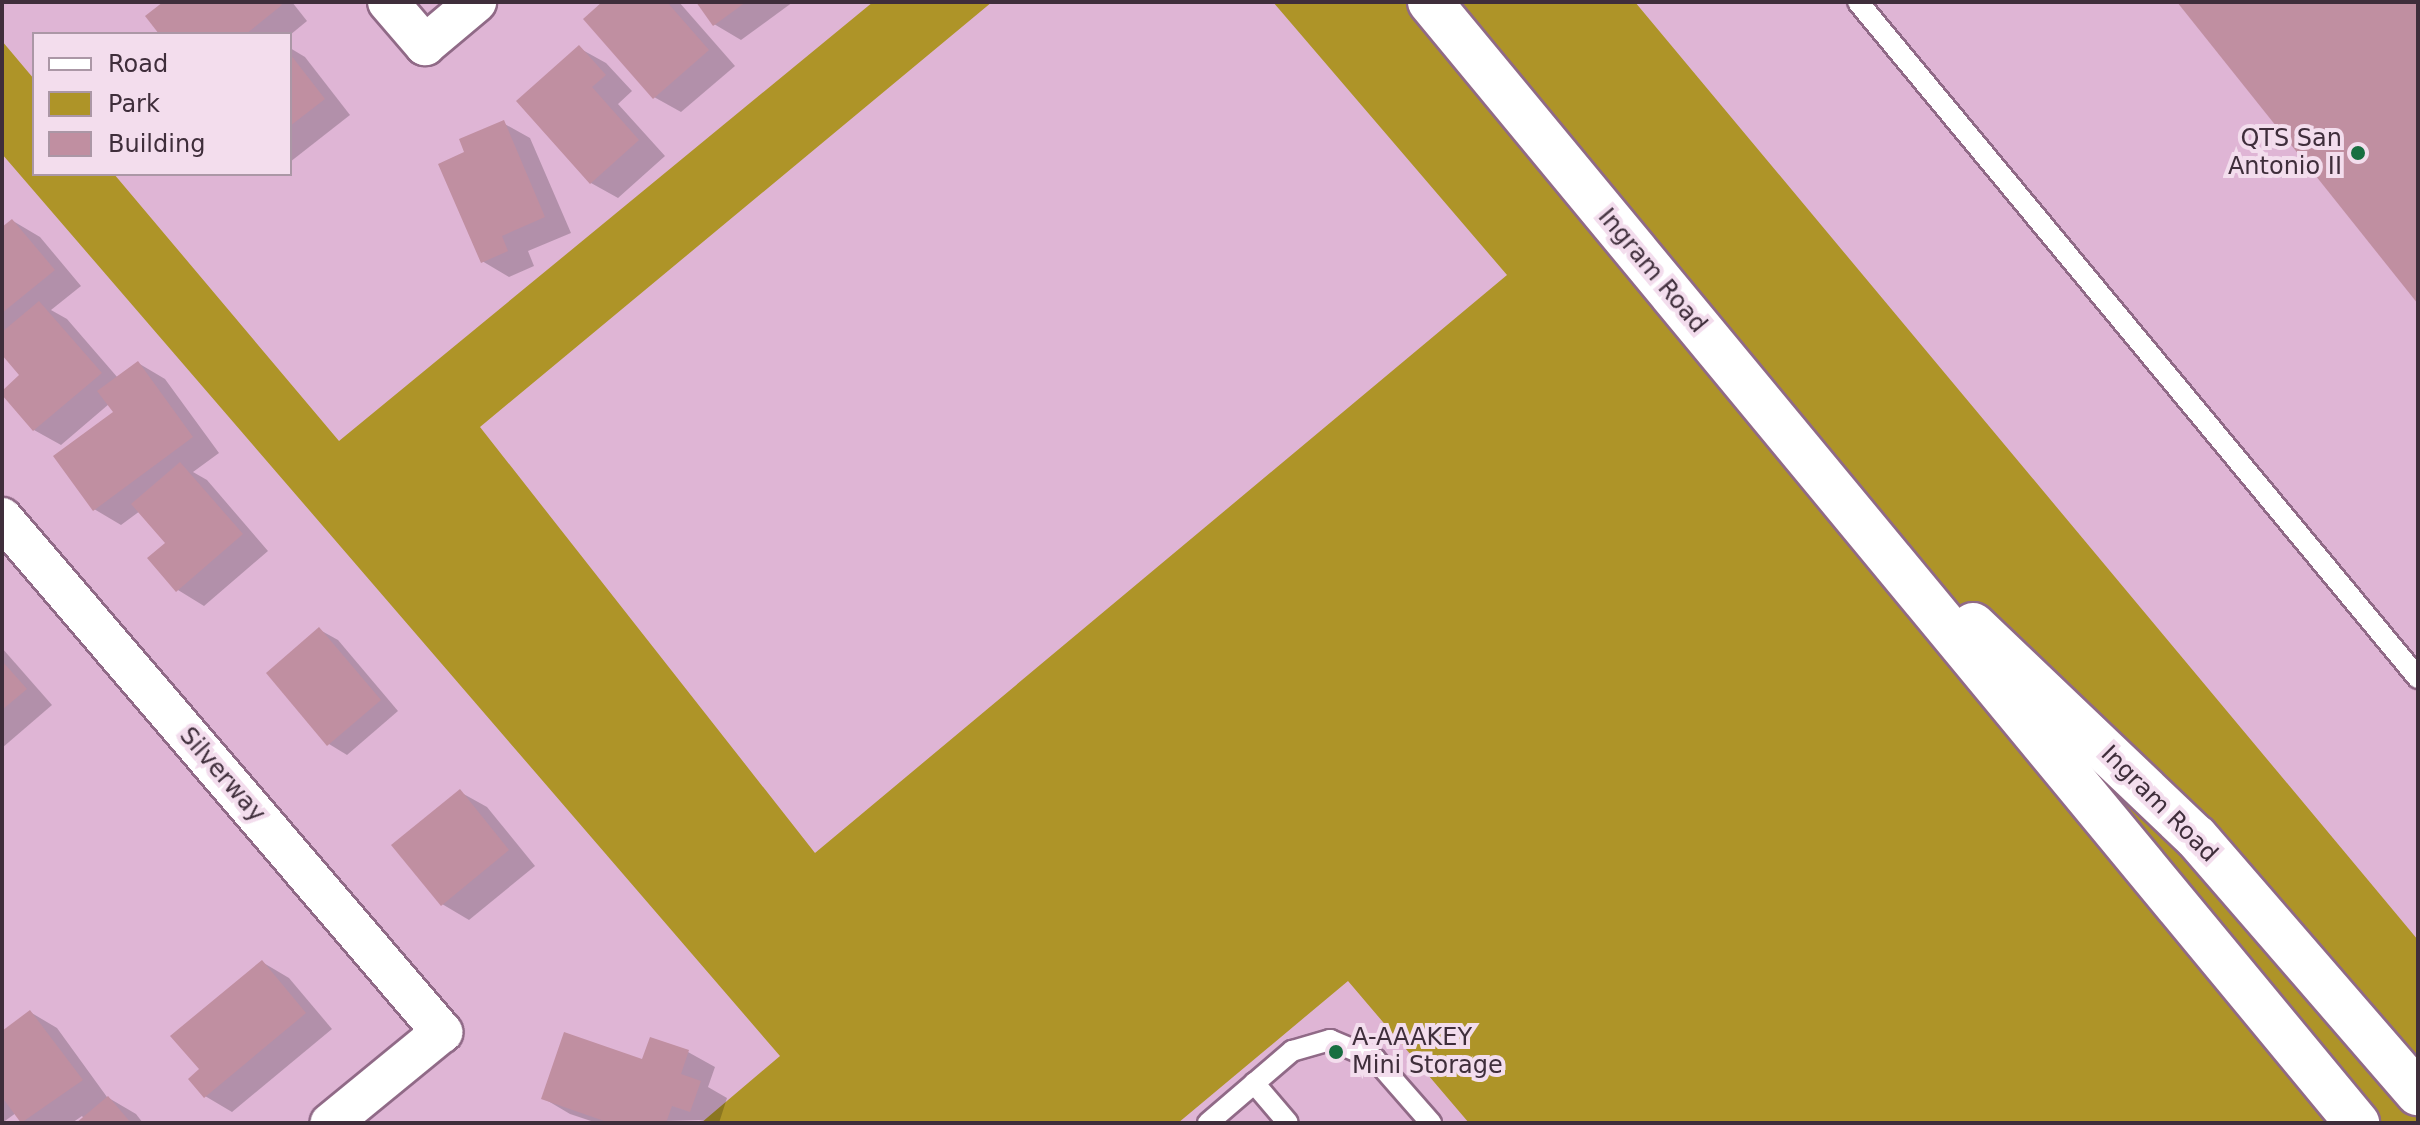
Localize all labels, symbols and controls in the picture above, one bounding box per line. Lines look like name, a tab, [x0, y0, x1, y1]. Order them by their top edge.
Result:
legend	[32, 32, 292, 176]
text: Road	[108, 50, 168, 78]
text: Park	[108, 90, 160, 118]
place label: QTS San Antonio II	[2228, 125, 2342, 181]
text: Building	[108, 130, 205, 158]
marker: QTS San Antonio II	[2349, 144, 2367, 162]
street label: Ingram Road	[1592, 203, 1712, 339]
street label: Silverway	[173, 722, 271, 828]
street label: Ingram Road	[2095, 740, 2223, 868]
place label: A-AAAKEY Mini Storage	[1352, 1024, 1503, 1080]
marker: A-AAAKEY Mini Storage	[1327, 1043, 1345, 1061]

